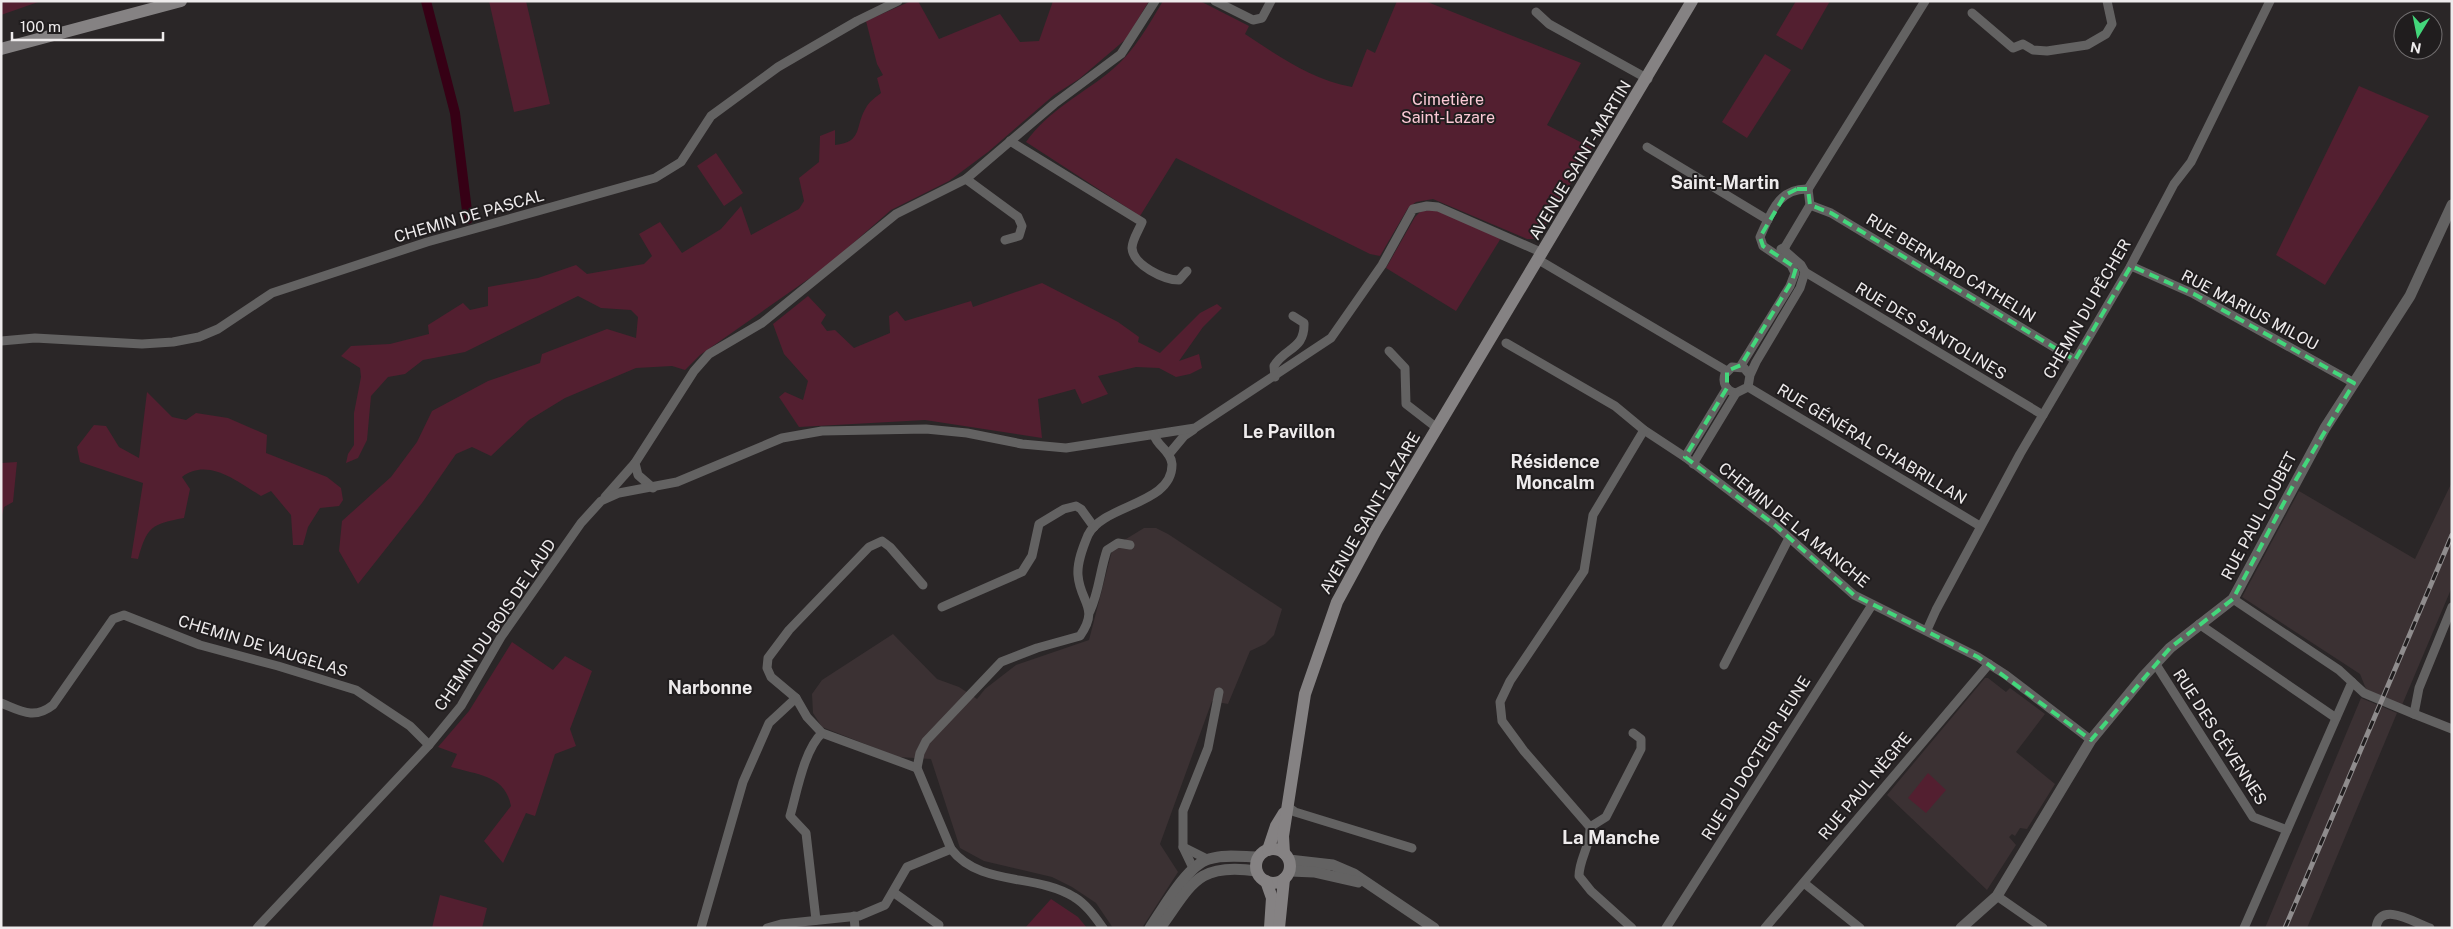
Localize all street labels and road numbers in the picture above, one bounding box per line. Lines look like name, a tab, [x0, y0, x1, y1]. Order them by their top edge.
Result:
street label: AVENUE SAINT-MARTIN	[1525, 77, 1635, 243]
street label: CHEMIN DE PASCAL	[392, 185, 546, 247]
street label: RUE BERNARD CATHELIN	[1863, 210, 2039, 326]
street label: CHEMIN DU PÊCHER	[2038, 235, 2135, 382]
street label: RUE MARIUS MILOU	[2178, 266, 2322, 354]
street label: RUE DES SANTOLINES	[1852, 278, 2010, 384]
street label: RUE GÉNÉRAL CHABRILLAN	[1774, 379, 1971, 508]
street label: AVENUE SAINT-LAZARE	[1316, 429, 1424, 597]
street label: RUE PAUL LOUBET	[2217, 448, 2301, 583]
street label: CHEMIN DE LA MANCHE	[1715, 458, 1873, 592]
street label: CHEMIN DU BOIS DE LAUD	[430, 535, 560, 715]
street label: CHEMIN DE VAUGELAS	[176, 611, 350, 681]
street label: RUE DES CÉVENNES	[2169, 665, 2272, 808]
street label: RUE DU DOCTEUR JEUNE	[1698, 672, 1814, 844]
street label: RUE PAUL NÈGRE	[1814, 728, 1915, 844]

